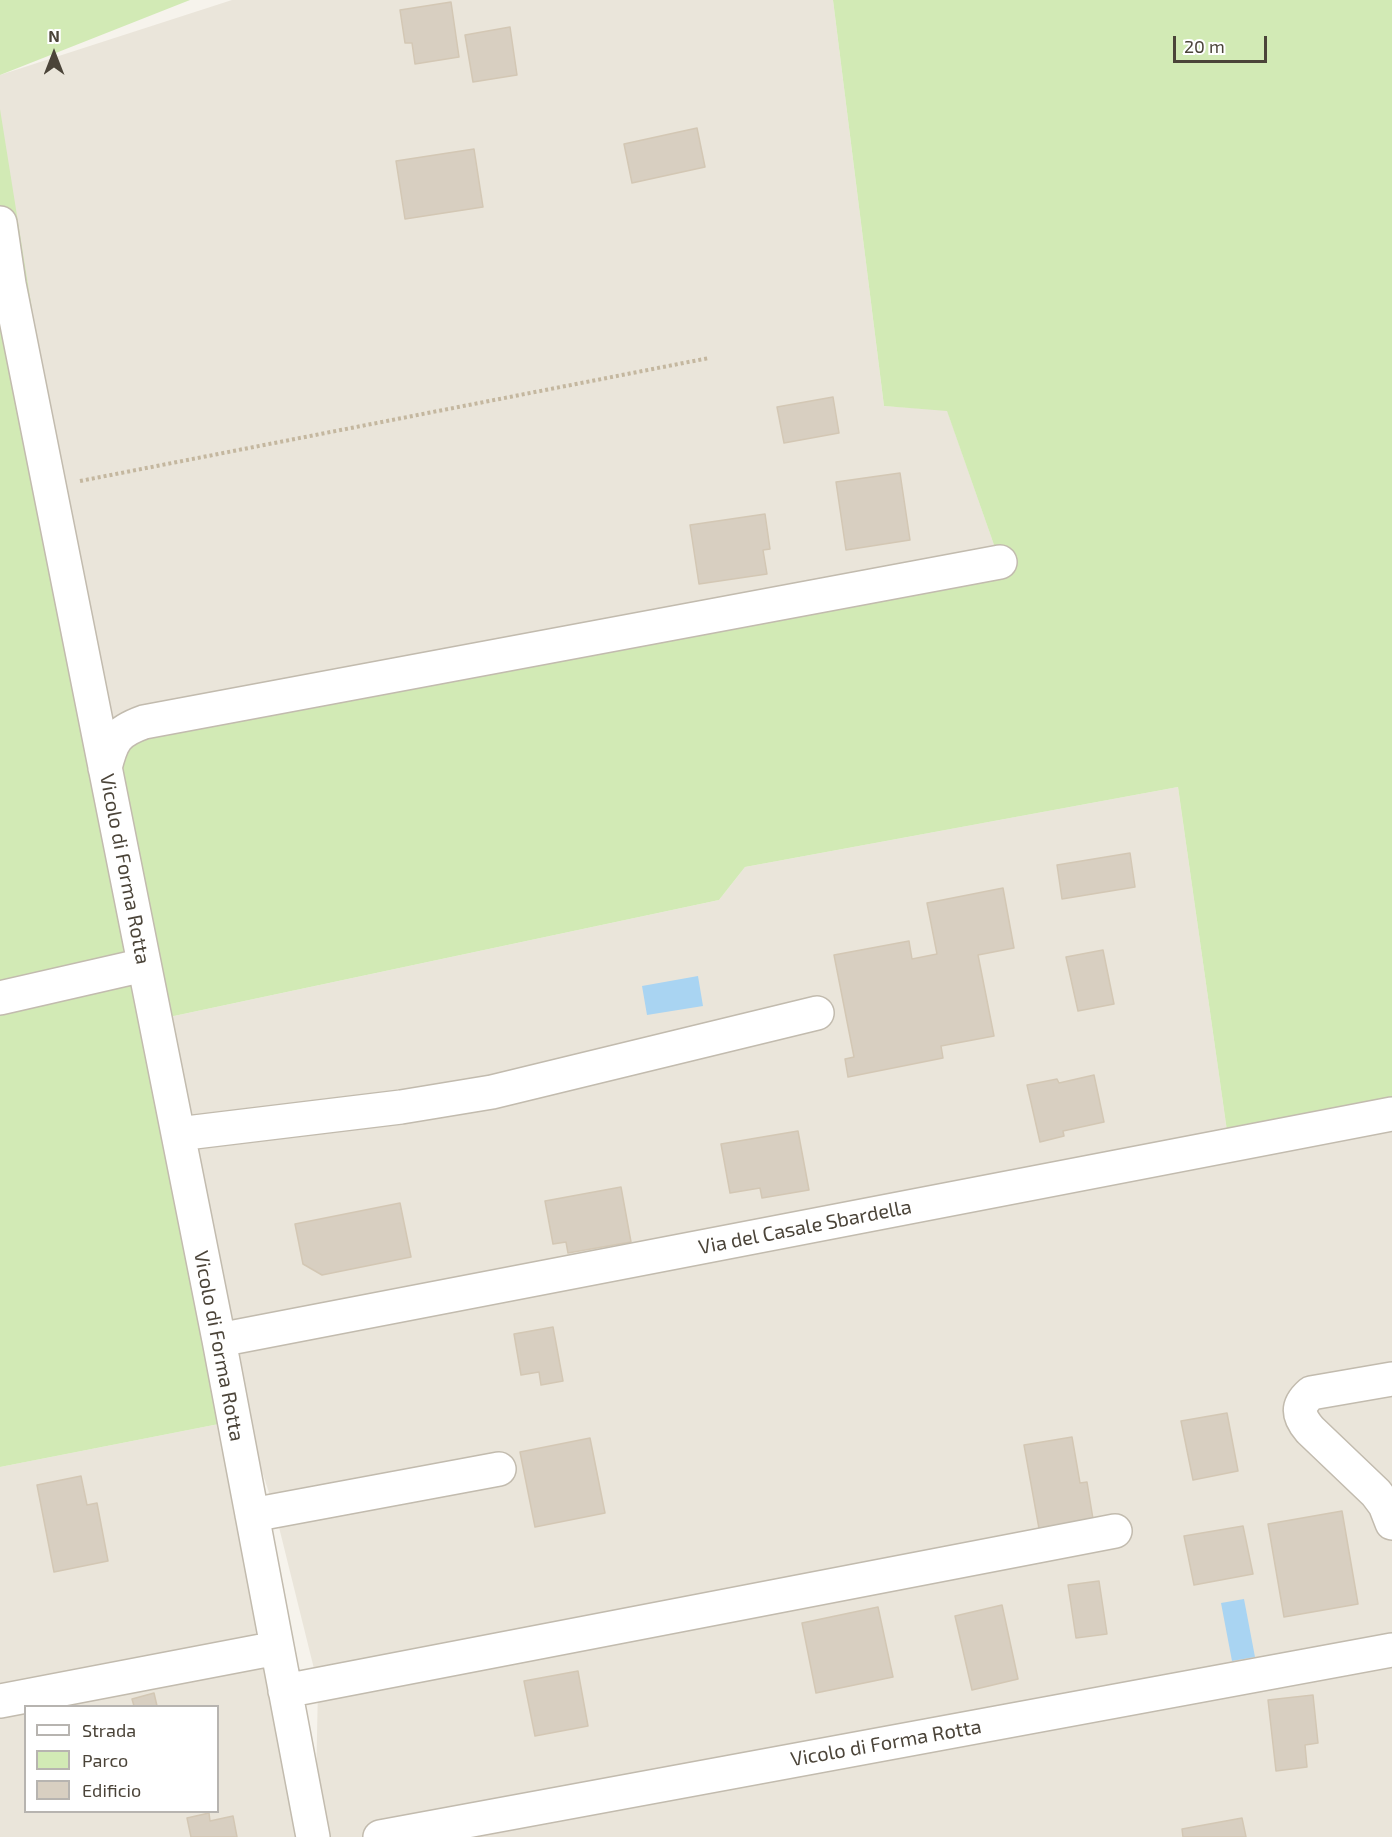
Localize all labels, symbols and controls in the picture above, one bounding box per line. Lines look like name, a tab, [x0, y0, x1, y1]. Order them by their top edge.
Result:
north arrow	[24, 24, 84, 84]
scale bar	[1176, 24, 1270, 62]
text: N	[48, 26, 60, 45]
text: 20 m	[1184, 35, 1225, 57]
street label: Vicolo di Forma Rotta	[95, 772, 155, 966]
street label: Via del Casale Sbardella	[697, 1195, 913, 1259]
street label: Vicolo di Forma Rotta	[189, 1249, 249, 1443]
legend	[24, 1705, 219, 1813]
street label: Vicolo di Forma Rotta	[789, 1714, 983, 1772]
text: Strada	[82, 1719, 136, 1741]
text: Parco	[82, 1749, 128, 1771]
text: Edificio	[82, 1779, 141, 1801]

